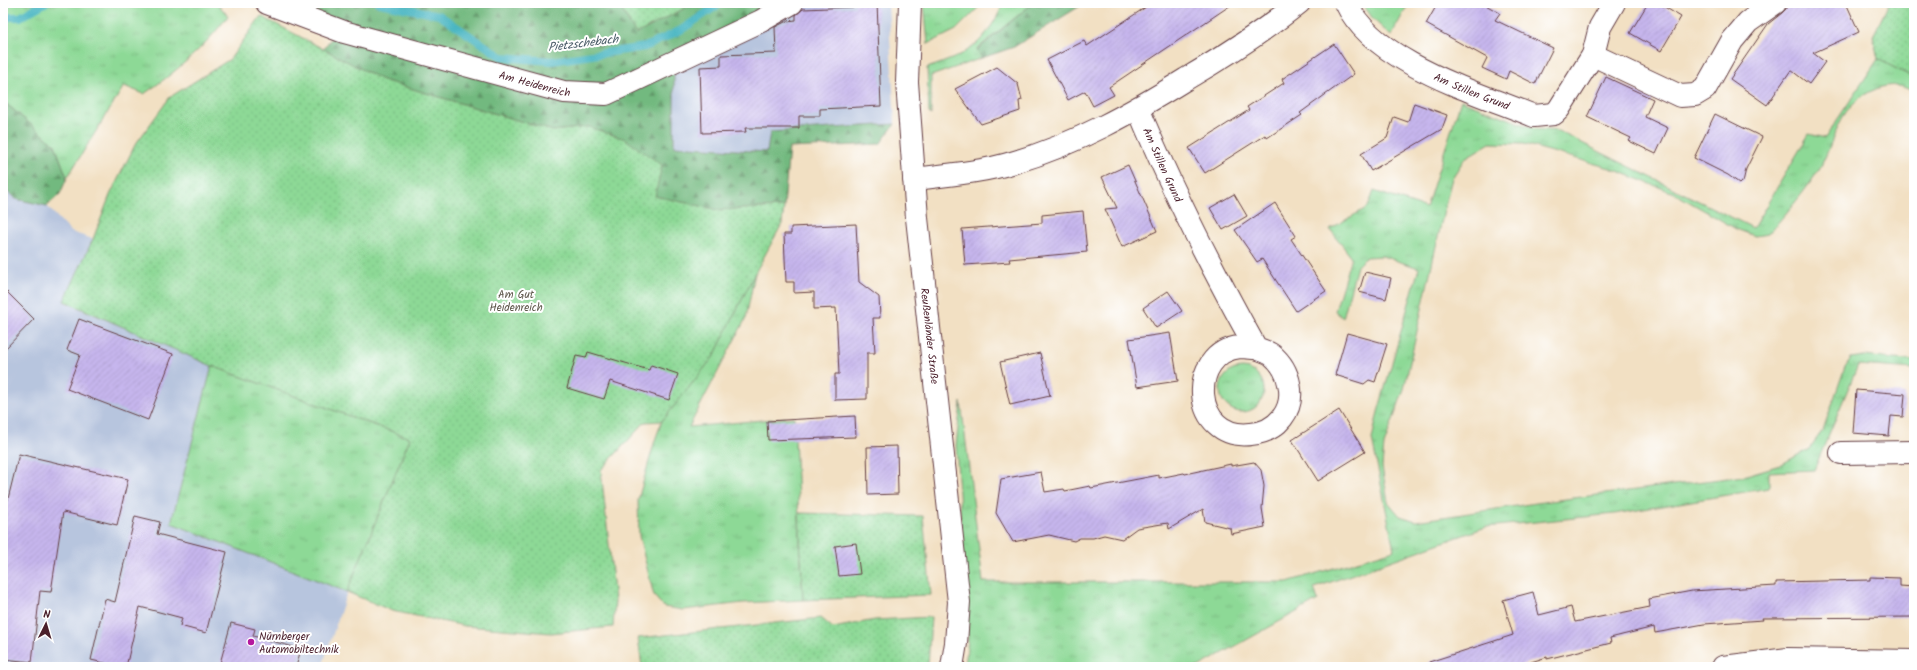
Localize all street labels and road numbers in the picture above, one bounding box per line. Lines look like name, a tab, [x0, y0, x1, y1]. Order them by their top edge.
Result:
street label: Am Heidenreich	[497, 67, 571, 102]
street label: Am Stillen Grund	[1430, 69, 1512, 116]
street label: Am Stillen Grund	[1137, 125, 1187, 206]
street label: Reußenländer Straße	[915, 287, 943, 385]

